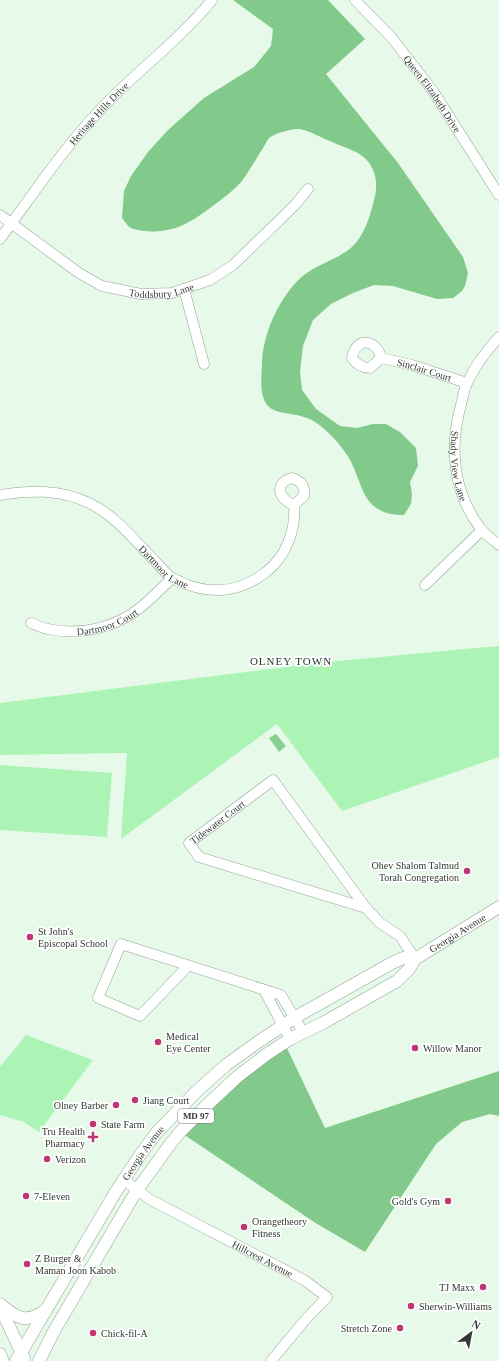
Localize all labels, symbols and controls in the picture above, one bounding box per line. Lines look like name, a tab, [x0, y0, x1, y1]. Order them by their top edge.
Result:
street label: Queen Elizabeth Drive	[402, 53, 464, 135]
street label: Heritage Hills Drive	[67, 79, 131, 147]
street label: Toddsbury Lane	[128, 280, 195, 300]
street label: Sinclair Court	[396, 356, 453, 383]
street label: Shady View Lane	[449, 430, 470, 503]
street label: Dartmoor Lane	[137, 543, 190, 590]
street label: Dartmoor Court	[76, 606, 140, 637]
district label: OLNEY TOWN	[250, 655, 332, 667]
street label: Tidewater Court	[188, 798, 247, 846]
place label: Ohev Shalom Talmud Torah Congregation	[372, 860, 459, 883]
marker: Ohev Shalom Talmud Torah Congregation	[462, 866, 472, 876]
street label: Georgia Avenue	[427, 911, 488, 954]
place label: St John's Episcopal School	[38, 926, 108, 949]
marker: St John's Episcopal School	[25, 932, 35, 942]
place label: Medical Eye Center	[166, 1031, 211, 1054]
marker: Medical Eye Center	[153, 1037, 163, 1047]
marker: Willow Manor	[410, 1043, 420, 1053]
place label: Willow Manor	[423, 1043, 482, 1054]
marker: Jiang Court	[130, 1095, 140, 1105]
place label: Jiang Court	[143, 1095, 190, 1106]
place label: Olney Barber	[54, 1100, 109, 1111]
marker: Olney Barber	[111, 1100, 121, 1110]
road number: MD 97	[178, 1109, 214, 1123]
marker: State Farm	[88, 1119, 98, 1129]
place label: State Farm	[101, 1119, 145, 1130]
street label: Georgia Avenue	[120, 1123, 166, 1182]
place label: Tru Health Pharmacy	[42, 1126, 85, 1149]
marker: Tru Health Pharmacy	[88, 1132, 98, 1142]
marker: Verizon	[42, 1154, 52, 1164]
place label: Verizon	[55, 1154, 86, 1165]
marker: 7-Eleven	[21, 1191, 31, 1201]
place label: 7-Eleven	[34, 1191, 70, 1202]
place label: Gold's Gym	[392, 1196, 440, 1207]
marker: Gold's Gym	[443, 1196, 453, 1206]
place label: Orangetheory Fitness	[252, 1216, 307, 1239]
marker: Orangetheory Fitness	[239, 1222, 249, 1232]
street label: Hillcrest Avenue	[230, 1238, 295, 1279]
place label: Z Burger & Maman Joon Kabob	[35, 1253, 116, 1276]
marker: Z Burger & Maman Joon Kabob	[22, 1259, 32, 1269]
place label: TJ Maxx	[439, 1282, 475, 1293]
marker: TJ Maxx	[478, 1282, 488, 1292]
marker: Sherwin-Williams	[406, 1301, 416, 1311]
place label: Sherwin-Williams	[419, 1301, 492, 1312]
north arrow	[451, 1313, 491, 1353]
text: N	[470, 1317, 483, 1332]
place label: Stretch Zone	[341, 1323, 393, 1334]
marker: Stretch Zone	[395, 1323, 405, 1333]
marker: Chick-fil-A	[88, 1328, 98, 1338]
place label: Chick-fil-A	[101, 1328, 148, 1339]

